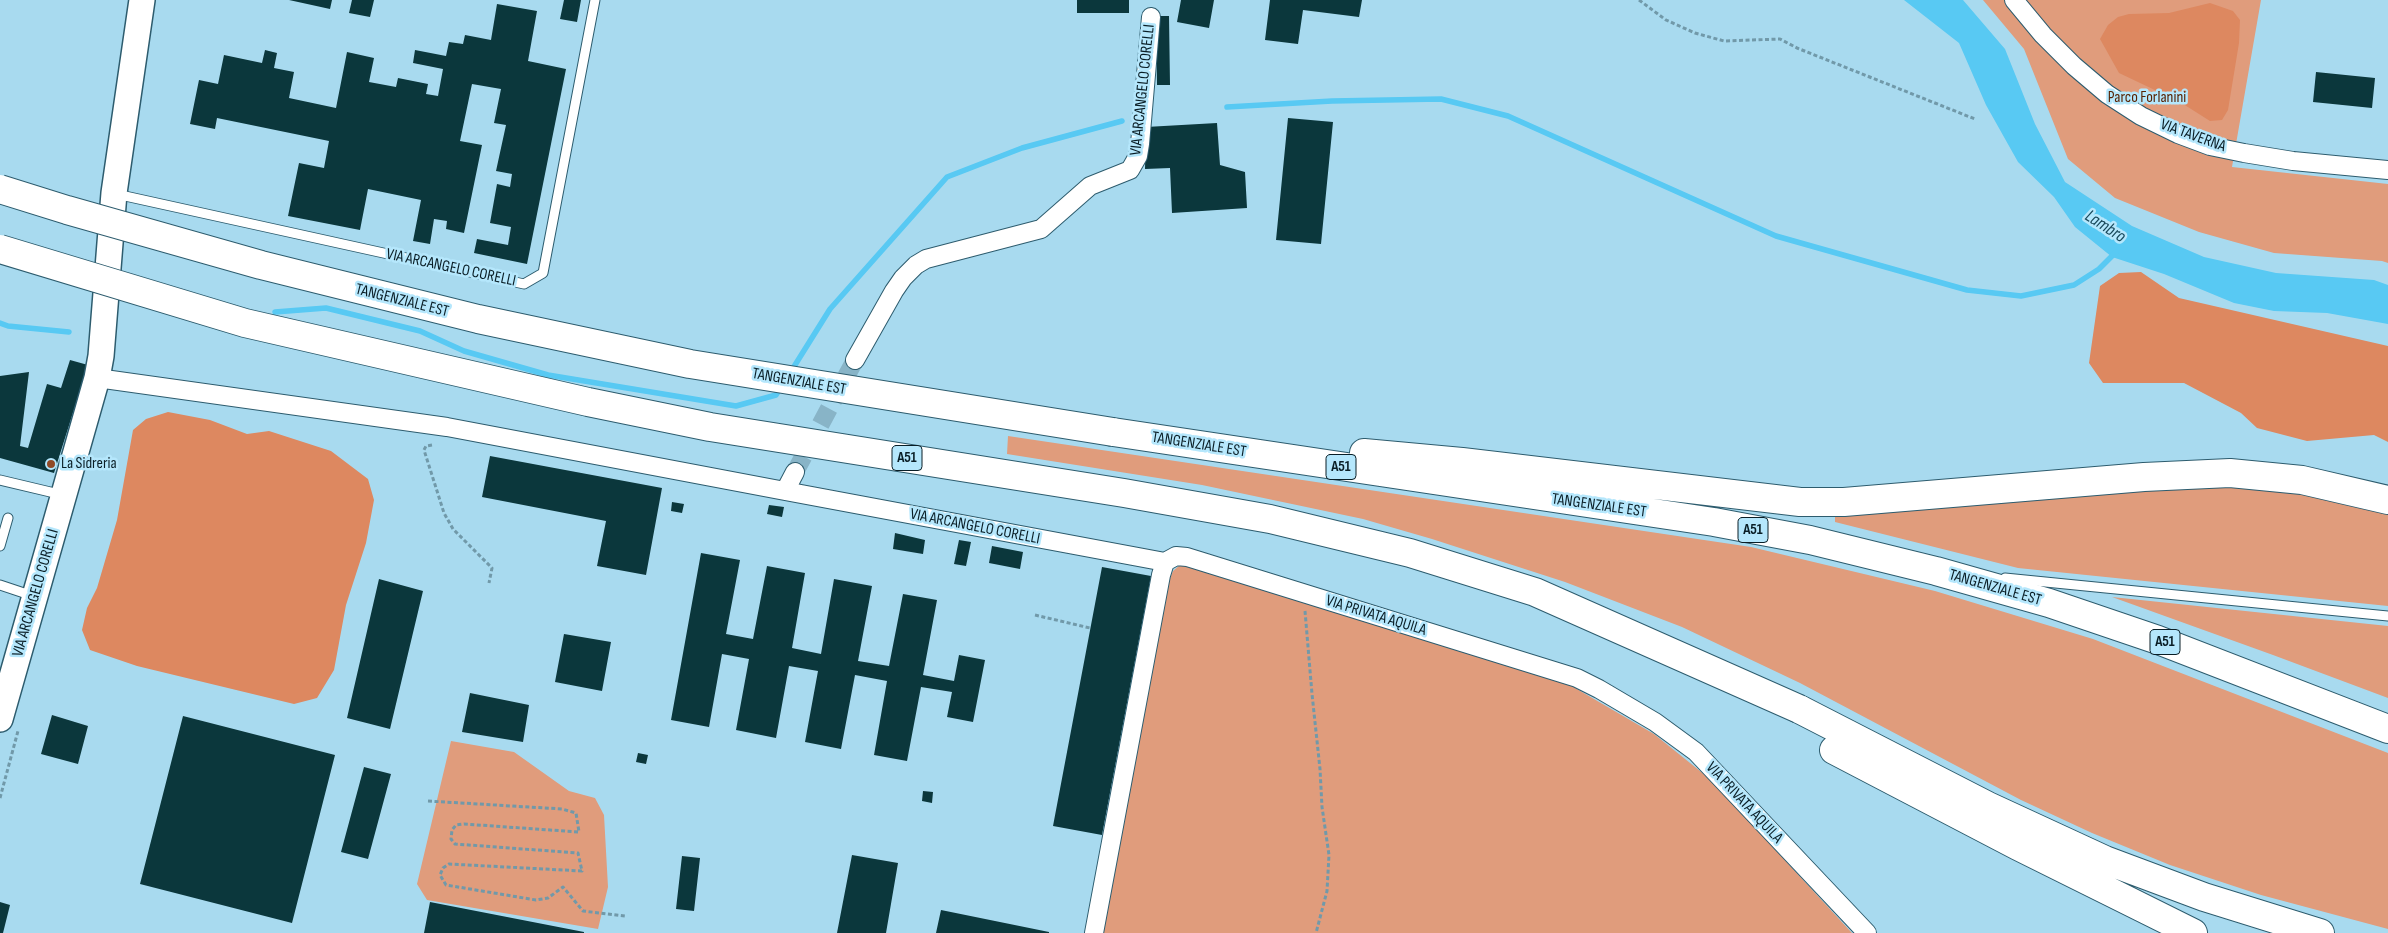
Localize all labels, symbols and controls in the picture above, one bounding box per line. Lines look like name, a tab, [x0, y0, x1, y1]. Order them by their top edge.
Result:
street label: VIA ARCANGELO CORELLI	[1127, 23, 1159, 157]
park label: Parco Forlanini	[2108, 88, 2186, 108]
street label: VIA TAVERNA	[2158, 115, 2228, 157]
water label: Lambro	[2081, 206, 2129, 248]
street label: VIA ARCANGELO CORELLI	[384, 245, 518, 291]
street label: TANGENZIALE EST	[353, 280, 451, 322]
street label: TANGENZIALE EST	[750, 364, 848, 400]
street label: TANGENZIALE EST	[1150, 428, 1248, 462]
road number: A51	[892, 446, 922, 470]
place label: La Sidreria	[61, 454, 117, 474]
road number: A51	[1326, 454, 1356, 480]
marker: La Sidreria	[45, 458, 57, 470]
street label: TANGENZIALE EST	[1551, 490, 1647, 522]
street label: VIA ARCANGELO CORELLI	[908, 505, 1042, 549]
road number: A51	[1738, 518, 1768, 542]
street label: VIA ARCANGELO CORELLI	[9, 527, 63, 659]
street label: TANGENZIALE EST	[1947, 566, 2043, 610]
street label: VIA PRIVATA AQUILA	[1323, 592, 1429, 640]
road number: A51	[2150, 630, 2180, 654]
street label: VIA PRIVATA AQUILA	[1701, 758, 1787, 848]

